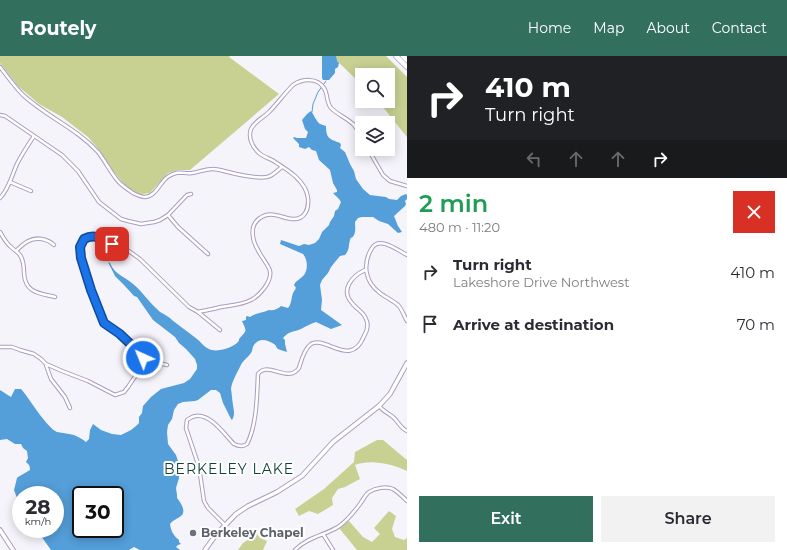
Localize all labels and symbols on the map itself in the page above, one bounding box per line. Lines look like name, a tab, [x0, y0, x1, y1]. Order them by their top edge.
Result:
pin	[95, 227, 129, 261]
position arrow	[122, 337, 164, 379]
district label: BERKELEY LAKE	[164, 460, 294, 478]
speed limit sign: 30	[72, 486, 124, 538]
place label: Berkeley Chapel	[201, 525, 304, 540]
marker: Berkeley Chapel	[188, 528, 198, 538]

